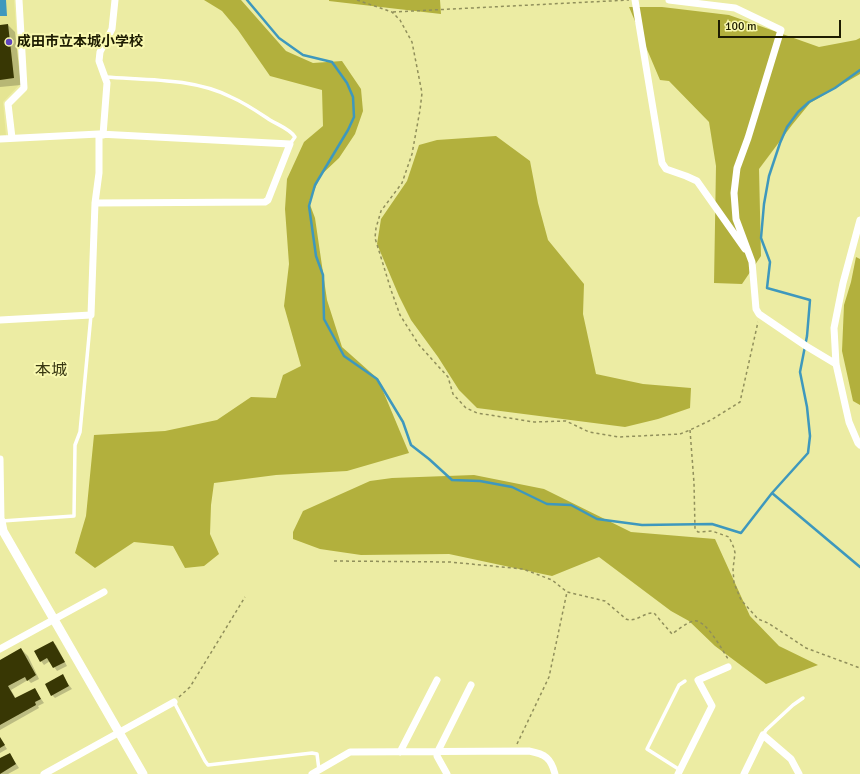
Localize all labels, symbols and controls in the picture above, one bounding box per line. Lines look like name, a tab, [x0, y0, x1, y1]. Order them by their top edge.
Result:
scale bar	[720, 12, 843, 38]
text: 100 m	[725, 19, 757, 34]
place label: 成田市立本城小学校	[17, 34, 143, 50]
marker: 成田市立本城小学校	[4, 37, 14, 47]
district label: 本城	[35, 361, 67, 381]

